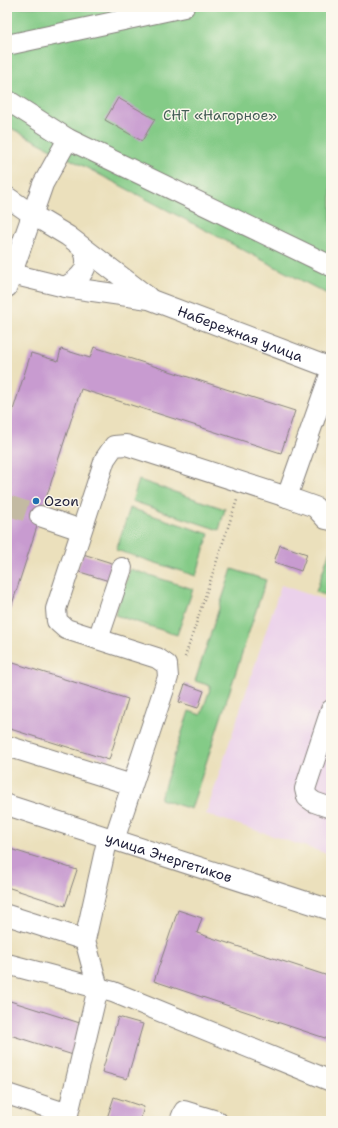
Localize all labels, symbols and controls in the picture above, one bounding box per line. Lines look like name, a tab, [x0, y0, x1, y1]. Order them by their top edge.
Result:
park label: СНТ «Нагорное»	[163, 106, 277, 124]
street label: Набережная улица	[175, 302, 306, 366]
place label: Ozon	[44, 492, 79, 510]
marker: Ozon	[31, 496, 41, 506]
street label: улица Энергетиков	[103, 829, 234, 886]

